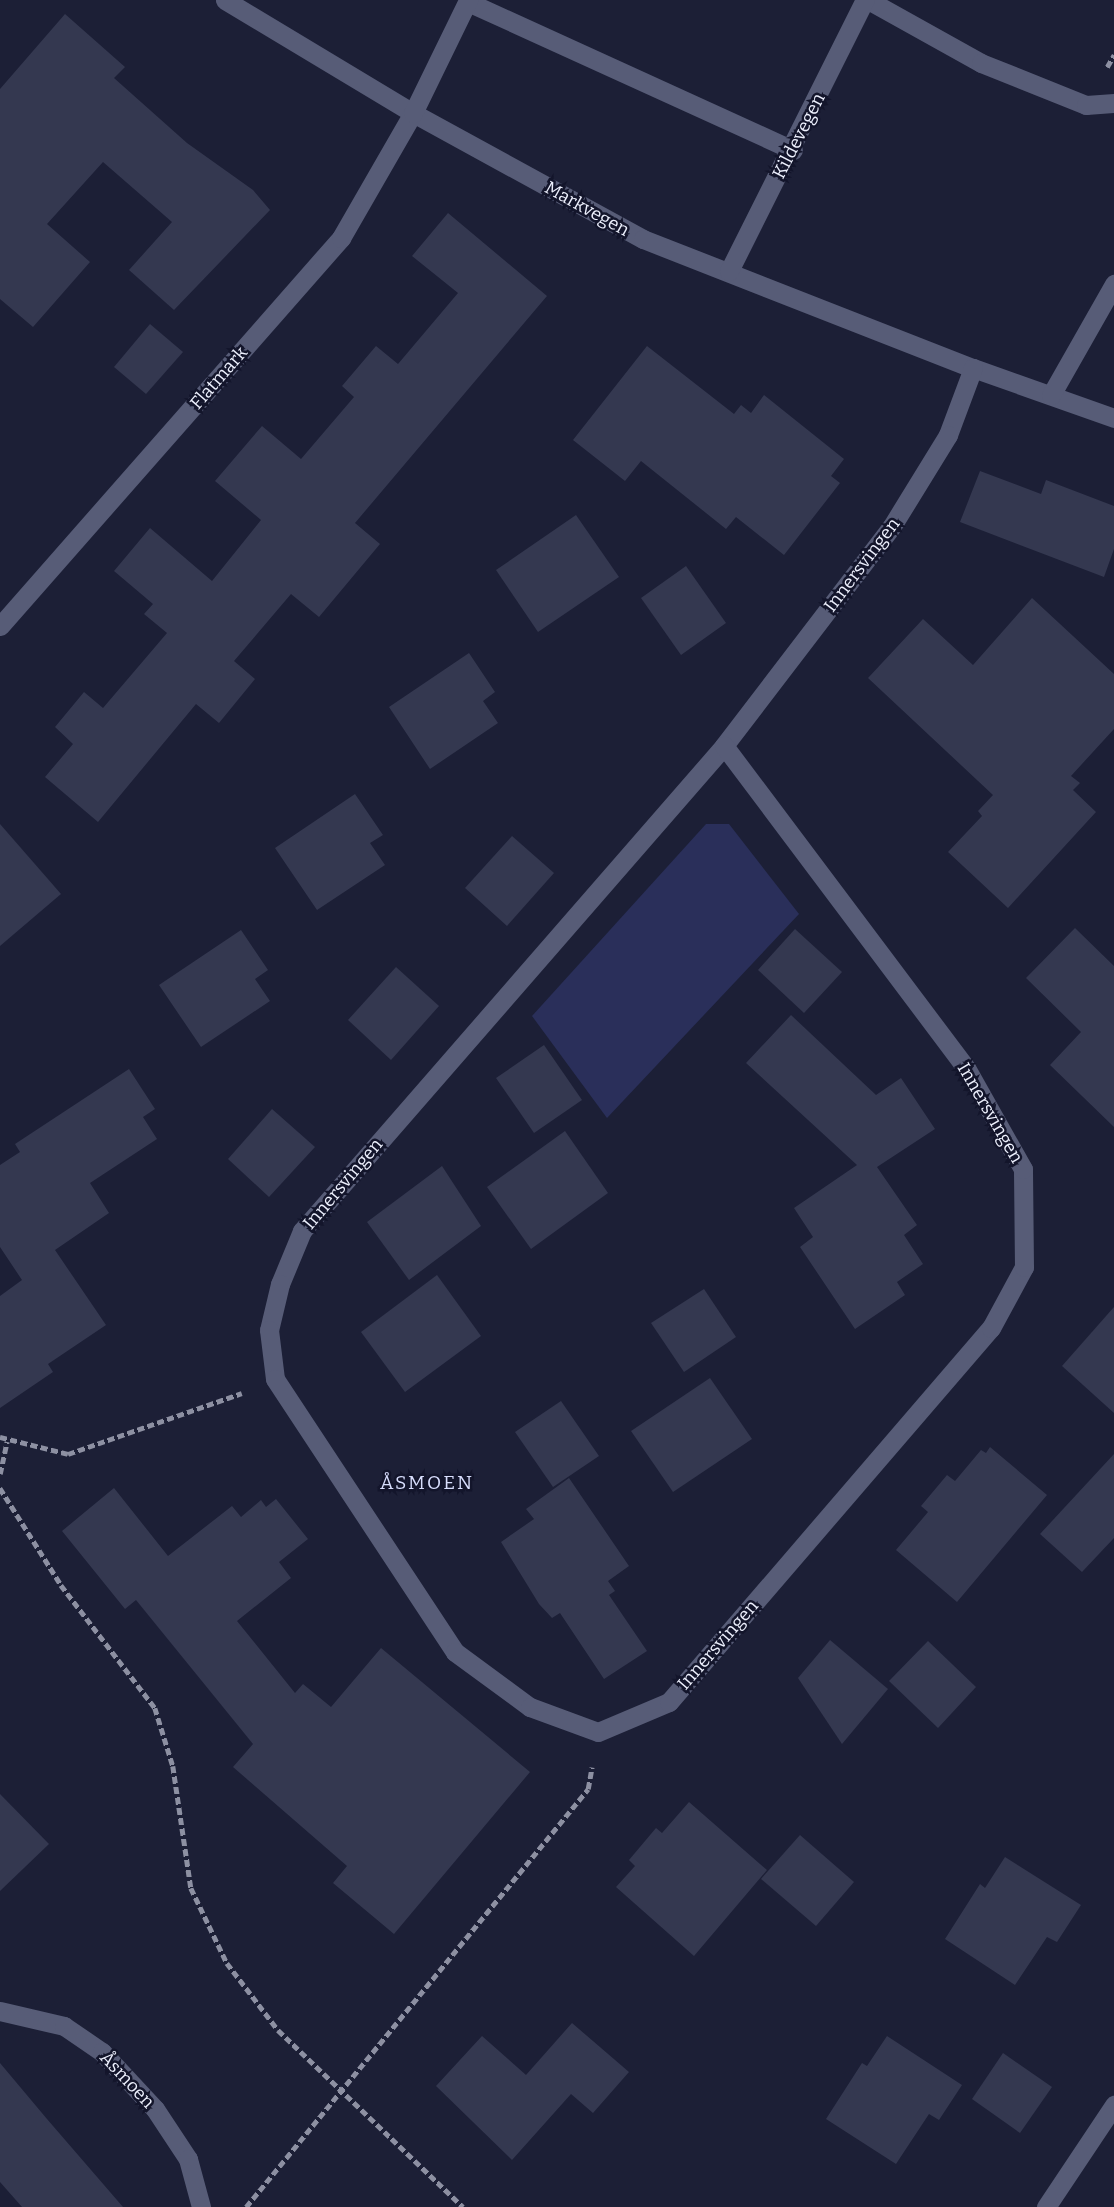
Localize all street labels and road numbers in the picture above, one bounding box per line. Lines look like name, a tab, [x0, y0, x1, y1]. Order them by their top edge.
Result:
street label: Kildevegen	[768, 90, 830, 182]
street label: Markvegen	[541, 177, 633, 241]
street label: Flatmark	[186, 342, 252, 414]
street label: Innersvingen	[820, 514, 904, 616]
street label: Innersvingen	[953, 1059, 1027, 1167]
street label: Innersvingen	[299, 1134, 387, 1234]
street label: Innersvingen	[673, 1596, 763, 1694]
street label: Åsmoen	[95, 2047, 159, 2113]

